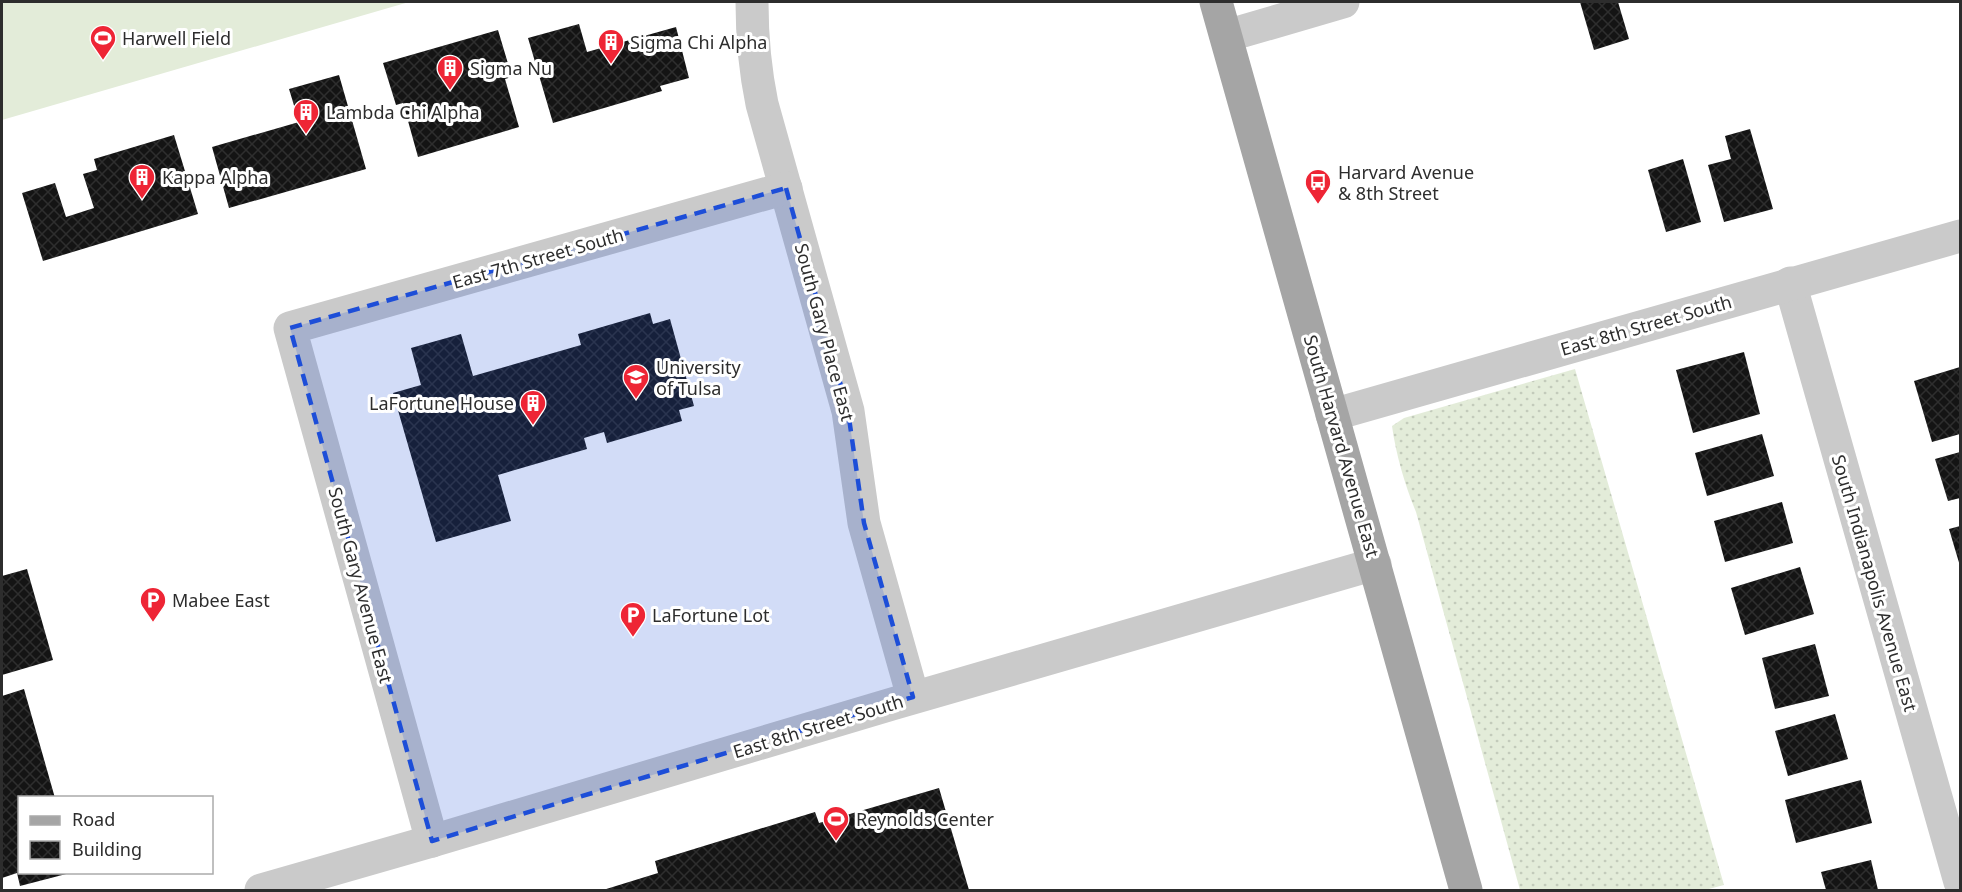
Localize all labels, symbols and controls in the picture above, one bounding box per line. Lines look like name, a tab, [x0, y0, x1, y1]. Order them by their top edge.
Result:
sports icon: Harwell Field	[88, 23, 118, 61]
place label: Harwell Field	[122, 26, 231, 50]
building icon: Sigma Chi Alpha	[596, 27, 626, 65]
place label: Sigma Chi Alpha	[630, 30, 767, 54]
building icon: Sigma Nu	[435, 53, 465, 91]
place label: Sigma Nu	[470, 56, 552, 80]
building icon: Lambda Chi Alpha	[291, 97, 321, 135]
place label: Lambda Chi Alpha	[326, 100, 480, 124]
place label: Harvard Avenue & 8th Street	[1338, 160, 1474, 205]
building icon: Kappa Alpha	[127, 162, 157, 200]
place label: Kappa Alpha	[162, 165, 269, 189]
bus stop icon: Harvard Avenue & 8th Street	[1303, 167, 1333, 205]
street label: East 7th Street South	[450, 222, 626, 294]
street label: South Gary Place East	[790, 240, 860, 424]
street label: East 8th Street South	[1558, 289, 1734, 361]
street label: South Harvard Avenue East	[1299, 332, 1385, 560]
place label: University of Tulsa	[656, 355, 741, 400]
school or university icon: University of Tulsa	[621, 362, 651, 400]
building icon: LaFortune House	[518, 388, 548, 426]
place label: LaFortune House	[369, 391, 514, 415]
street label: South Indianapolis Avenue East	[1827, 452, 1923, 715]
street label: South Gary Avenue East	[323, 484, 399, 686]
parking icon: Mabee East	[138, 585, 168, 623]
place label: Mabee East	[172, 588, 270, 612]
parking icon: LaFortune Lot	[618, 600, 648, 638]
place label: LaFortune Lot	[652, 603, 770, 627]
street label: East 8th Street South	[730, 689, 906, 763]
legend	[18, 796, 213, 874]
sports icon: Reynolds Center	[821, 804, 851, 842]
text: Road	[72, 807, 115, 831]
place label: Reynolds Center	[856, 807, 994, 831]
text: Building	[72, 837, 142, 861]

